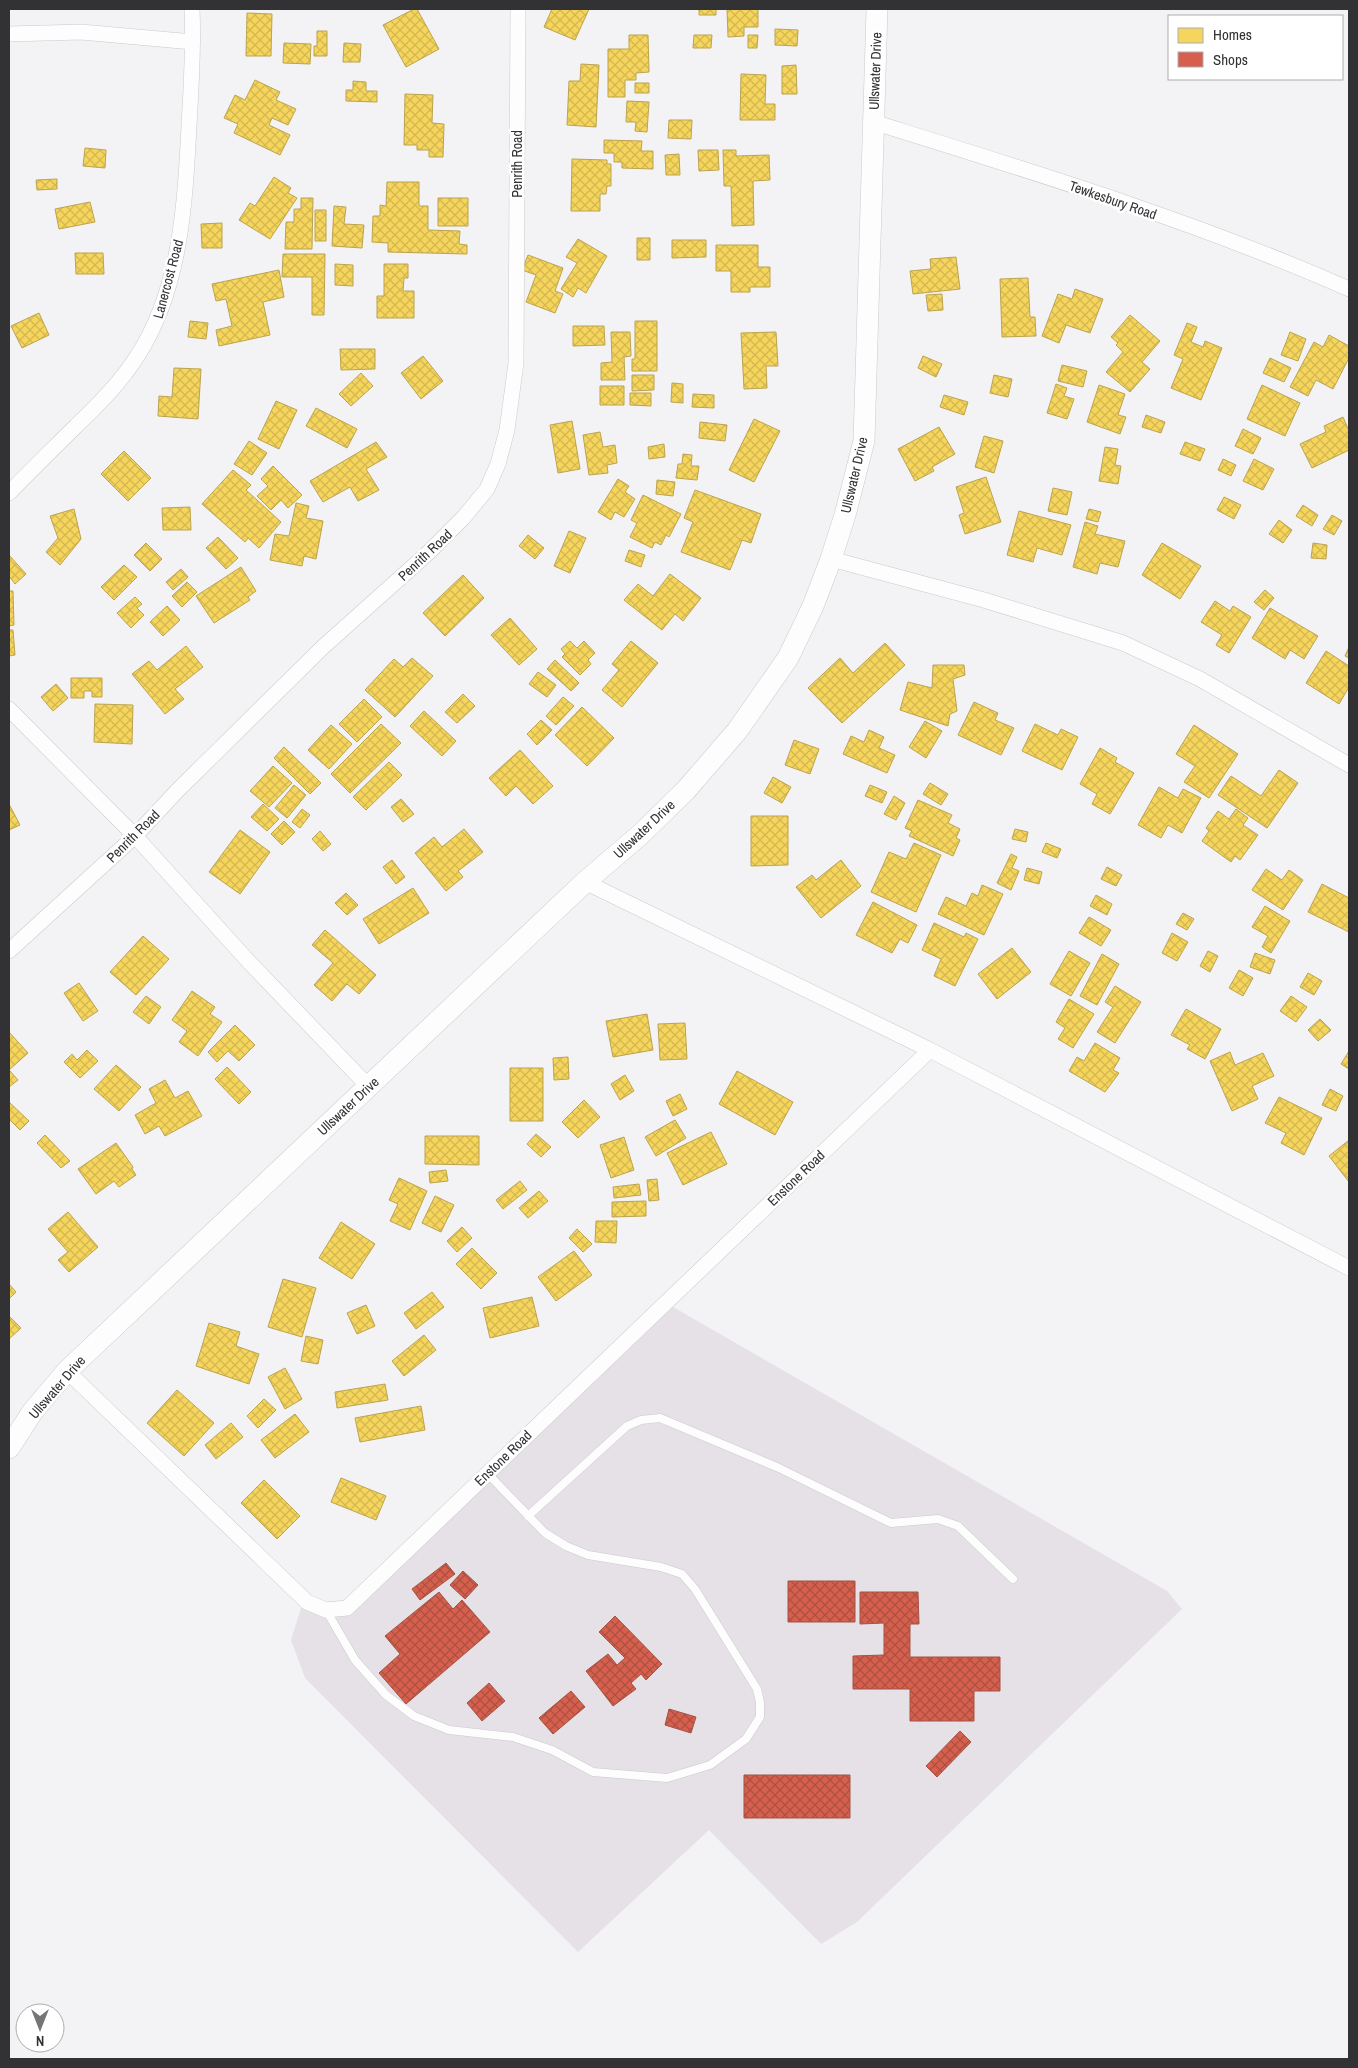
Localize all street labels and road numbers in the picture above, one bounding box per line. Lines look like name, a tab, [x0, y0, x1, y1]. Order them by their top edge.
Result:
street label: Ullswater Drive	[865, 32, 885, 110]
street label: Penrith Road	[508, 130, 526, 198]
street label: Tewkesbury Road	[1067, 177, 1159, 223]
street label: Lanercost Road	[149, 238, 187, 320]
street label: Ullswater Drive	[836, 435, 872, 515]
street label: Penrith Road	[394, 525, 456, 585]
street label: Ullswater Drive	[609, 796, 679, 862]
street label: Penrith Road	[103, 806, 163, 866]
street label: Ullswater Drive	[313, 1073, 383, 1139]
street label: Enstone Road	[764, 1146, 828, 1210]
street label: Ullswater Drive	[25, 1352, 89, 1422]
street label: Enstone Road	[471, 1426, 535, 1490]

